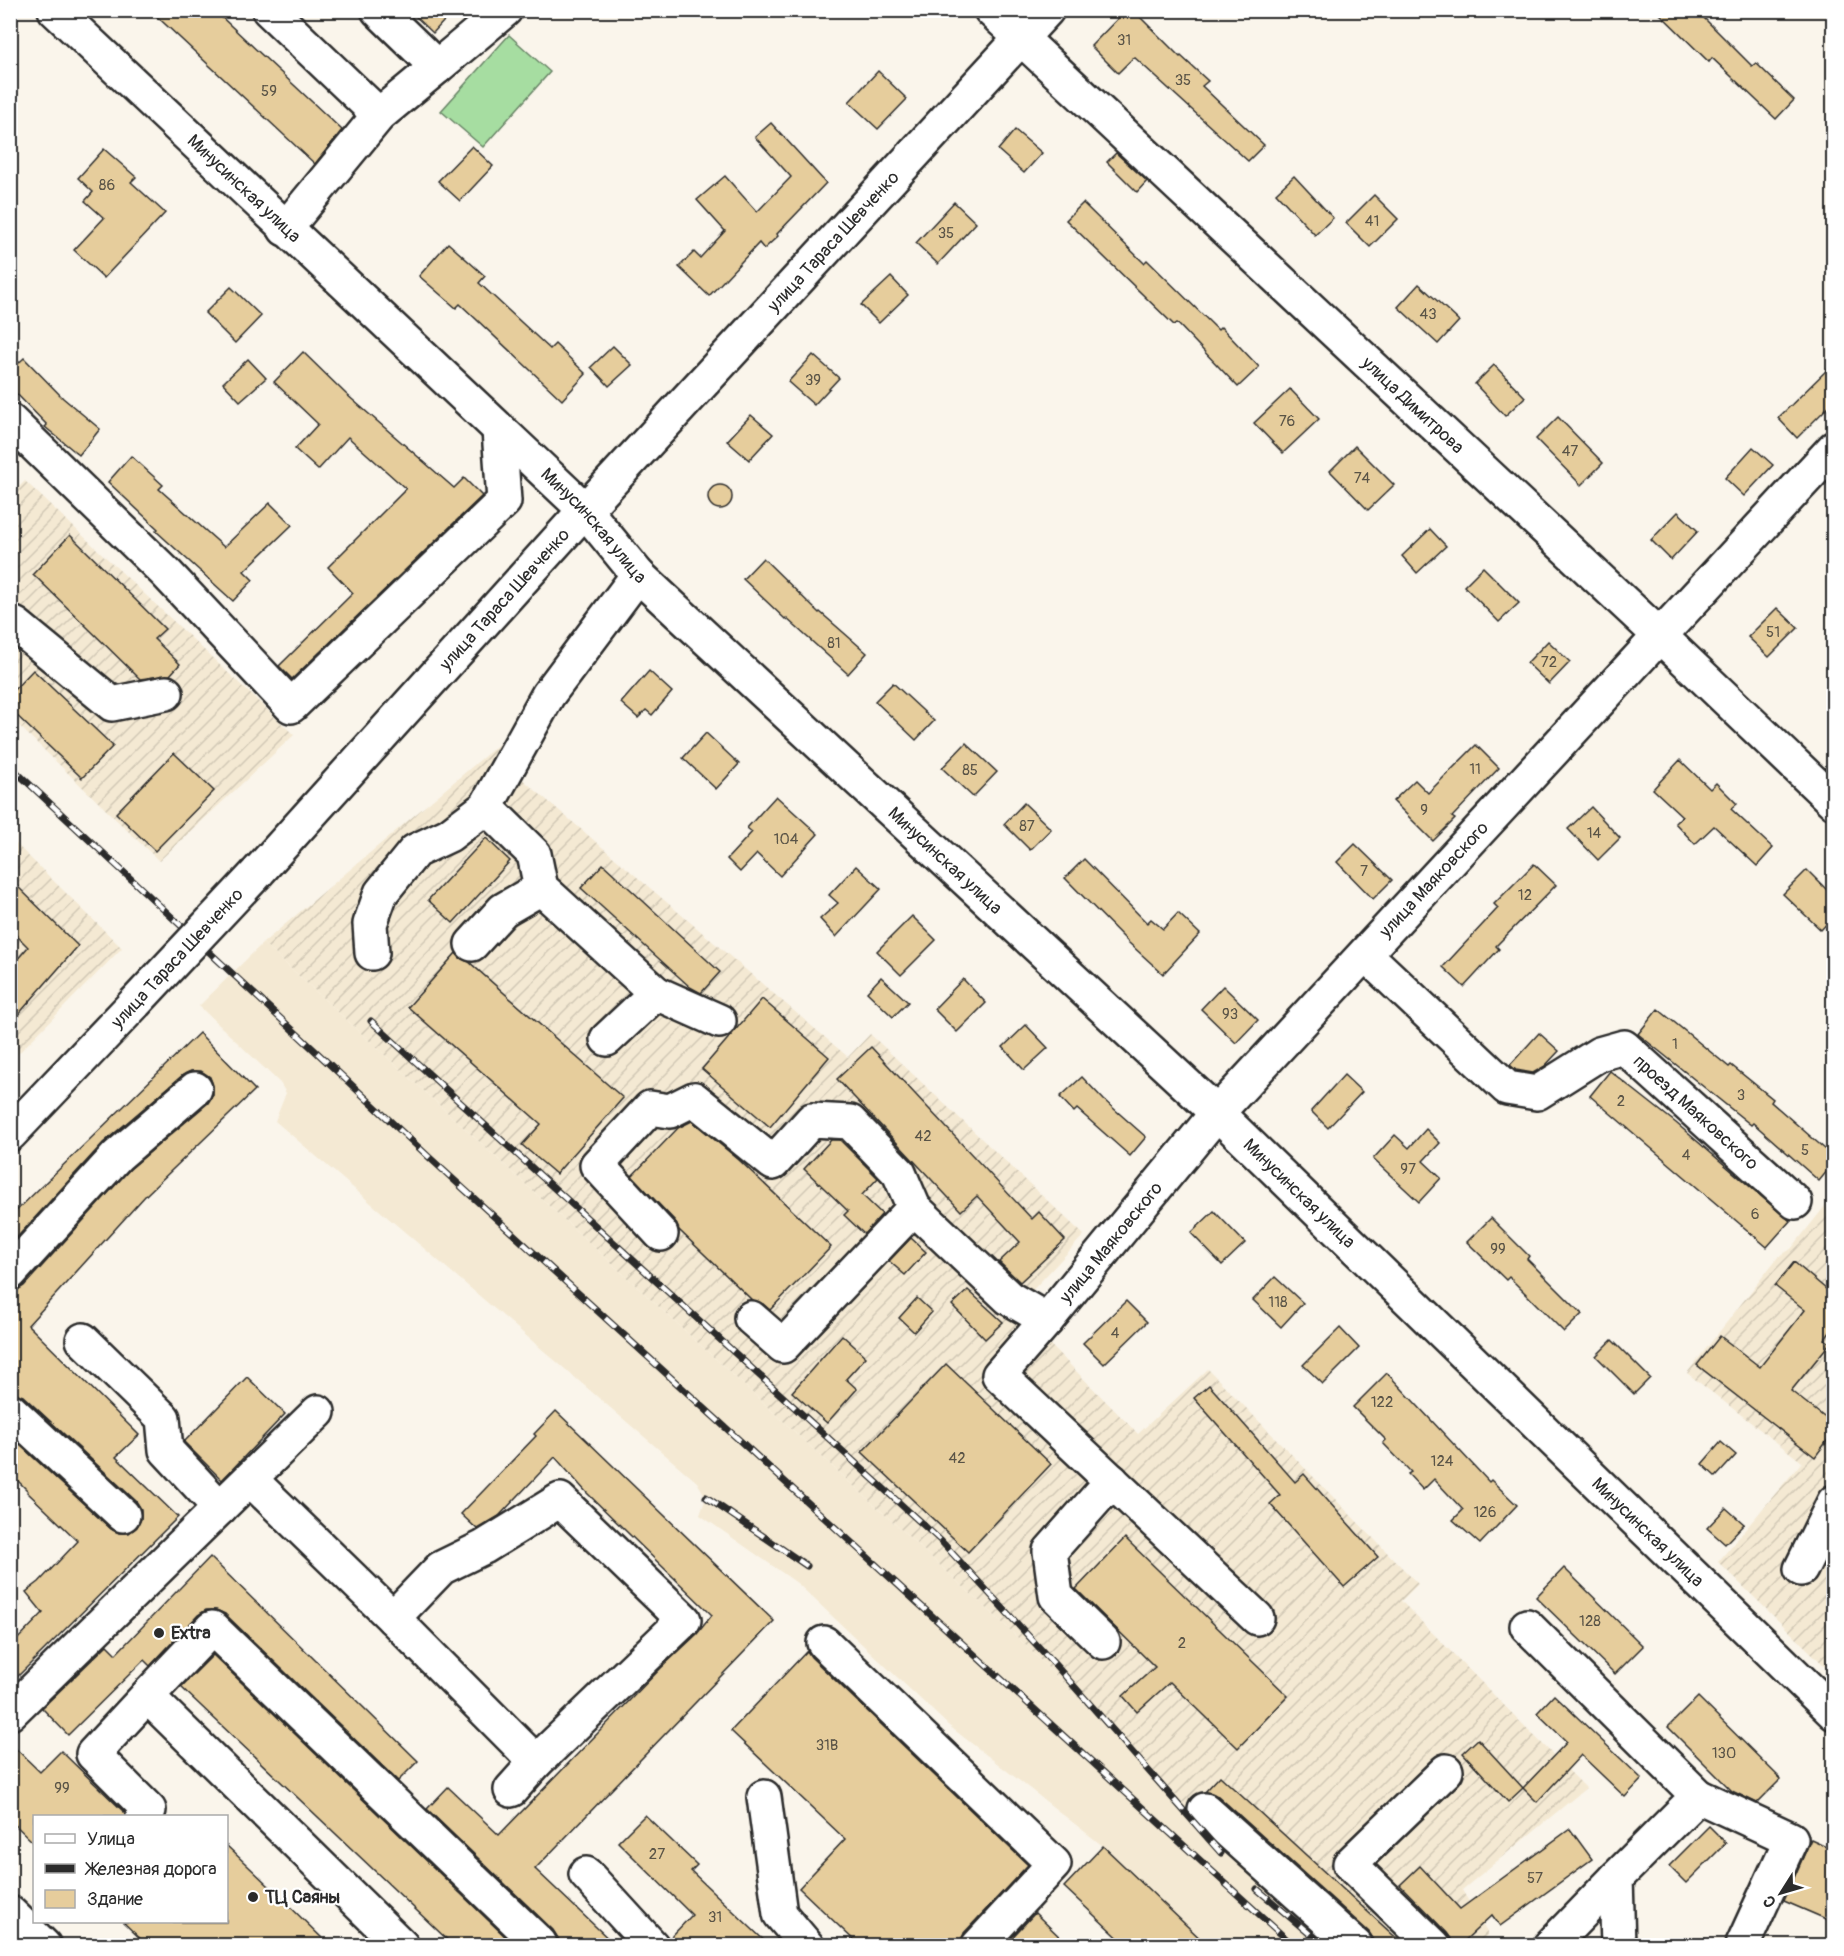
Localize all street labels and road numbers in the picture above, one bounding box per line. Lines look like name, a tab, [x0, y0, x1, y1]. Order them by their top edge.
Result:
street label: Минусинская улица	[182, 130, 305, 248]
street label: улица Тараса Шевченко	[762, 166, 905, 318]
street label: улица Димитрова	[1356, 351, 1469, 459]
street label: Минусинская улица	[536, 463, 651, 589]
street label: улица Тараса Шевченко	[434, 523, 575, 676]
street label: Минусинская улица	[883, 802, 1007, 920]
street label: улица Маяковского	[1374, 817, 1494, 943]
street label: улица Тараса Шевченко	[106, 883, 249, 1034]
street label: проезд Маяковского	[1628, 1050, 1763, 1175]
street label: Минусинская улица	[1238, 1134, 1360, 1253]
street label: улица Маяковского	[1054, 1177, 1168, 1309]
street label: Минусинская улица	[1587, 1473, 1709, 1592]

